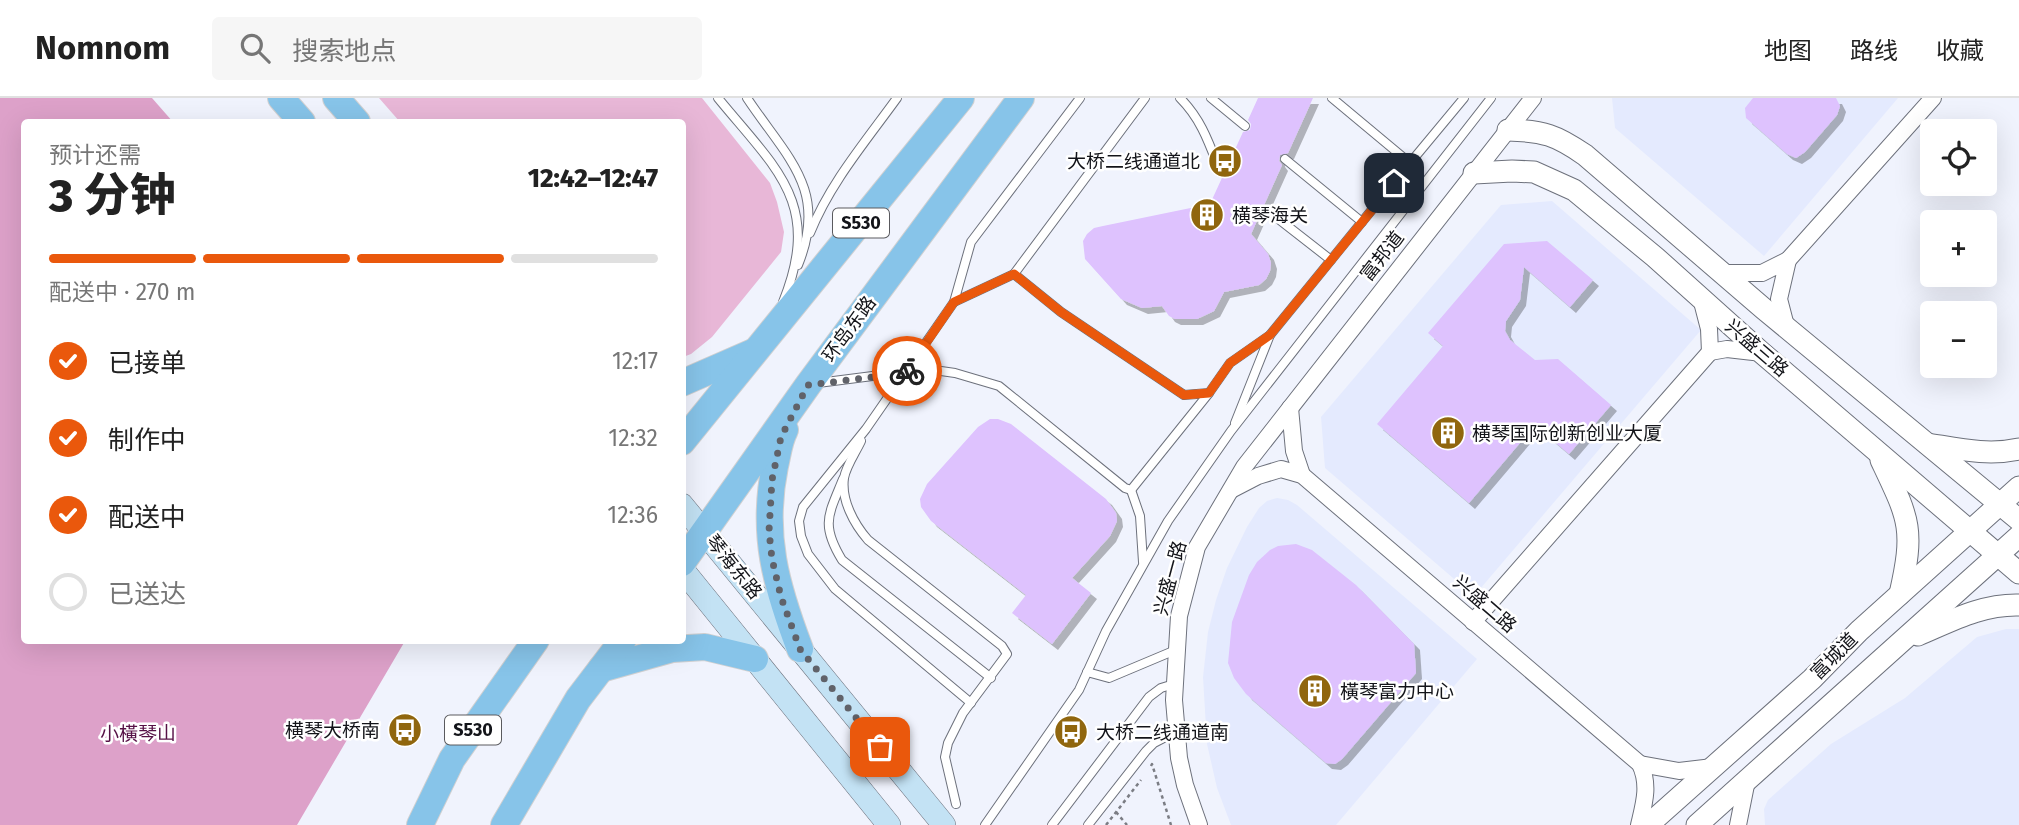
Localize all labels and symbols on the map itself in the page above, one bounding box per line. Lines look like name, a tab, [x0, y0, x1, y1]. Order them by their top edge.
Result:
bus stop icon: 大桥二线通道北	[1206, 142, 1244, 180]
place label: 大桥二线通道北	[1067, 150, 1200, 173]
pin	[1364, 153, 1424, 213]
building icon: 横琴海关	[1188, 196, 1226, 234]
place label: 横琴海关	[1232, 204, 1308, 227]
road number: S530	[833, 208, 889, 238]
street label: 富邦道	[1355, 226, 1409, 286]
street label: 环岛东路	[817, 291, 881, 367]
street label: 兴盛三路	[1721, 314, 1793, 382]
courier	[872, 336, 942, 406]
building icon: 横琴国际创新创业大厦	[1429, 414, 1467, 452]
place label: 横琴国际创新创业大厦	[1472, 422, 1662, 445]
street label: 琴海东路	[701, 530, 767, 604]
street label: 兴盛一路	[1149, 538, 1191, 618]
street label: 兴盛二路	[1449, 570, 1521, 638]
street label: 富城道	[1806, 628, 1862, 684]
building icon: 橫琴富力中心	[1296, 672, 1334, 710]
place label: 橫琴富力中心	[1340, 680, 1454, 703]
bus stop icon: 横琴大桥南	[386, 711, 424, 749]
bus stop icon: 大桥二线通道南	[1052, 713, 1090, 751]
road number: S530	[445, 716, 501, 744]
pin	[850, 717, 910, 777]
place label: 横琴大桥南	[285, 719, 380, 742]
place label: 大桥二线通道南	[1096, 721, 1229, 744]
park label: 小橫琴山	[100, 722, 176, 745]

